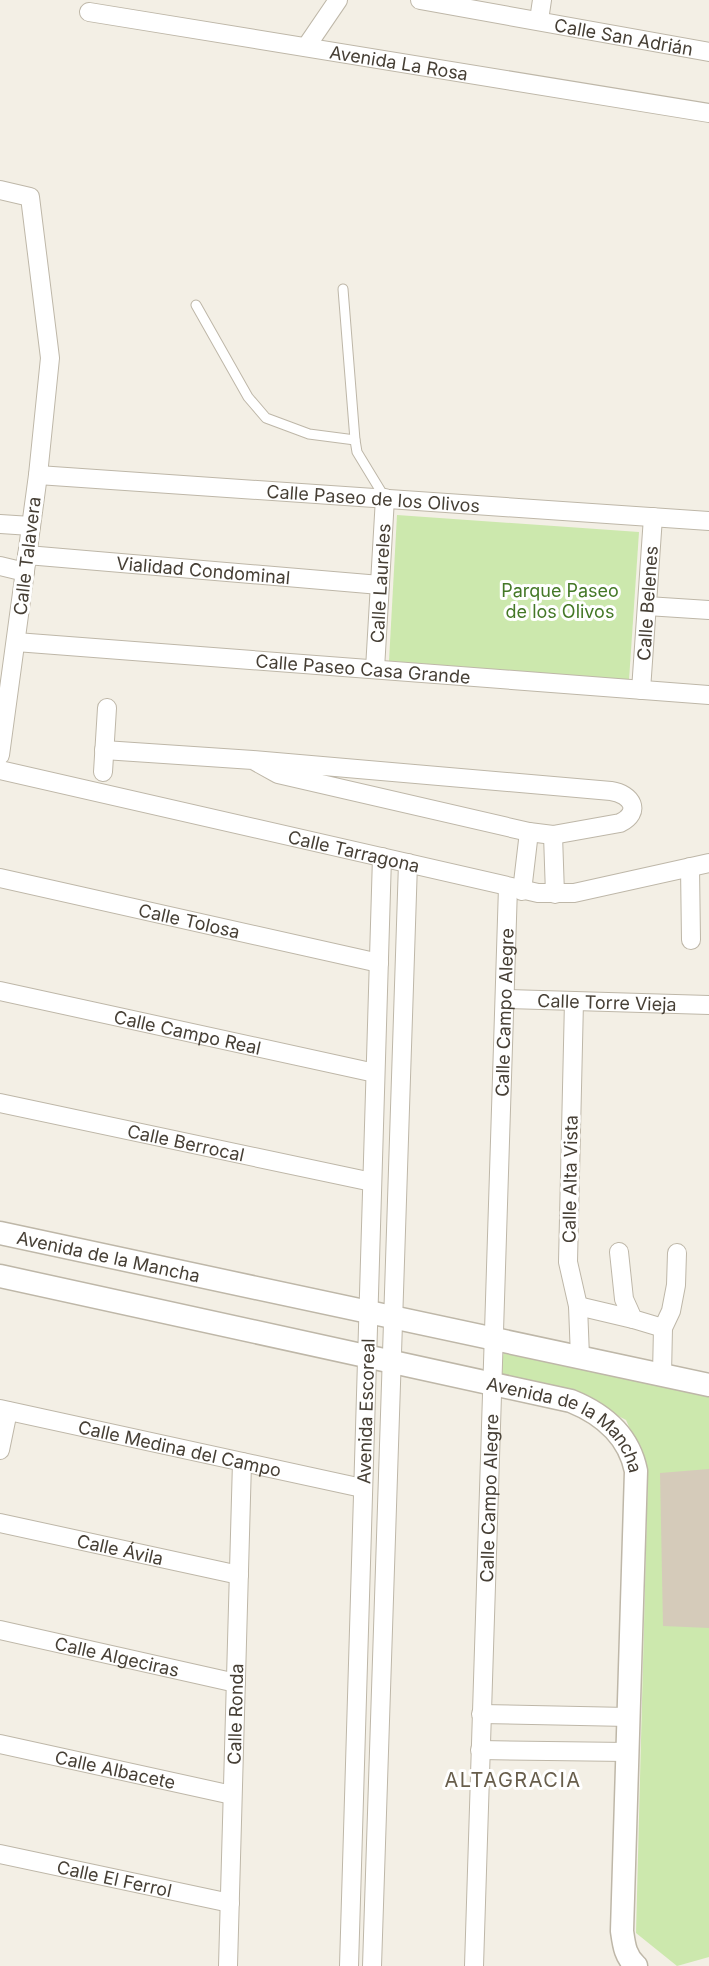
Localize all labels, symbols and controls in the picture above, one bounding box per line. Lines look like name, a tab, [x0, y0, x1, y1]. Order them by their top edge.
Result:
street label: Calle San Adrián	[553, 14, 695, 59]
street label: Avenida La Rosa	[328, 41, 470, 84]
street label: Calle Paseo de los Olivos	[266, 480, 481, 516]
street label: Calle Talavera	[9, 496, 45, 616]
street label: Calle Laureles	[366, 523, 394, 644]
street label: Calle Belenes	[633, 545, 661, 661]
street label: Vialidad Condominal	[116, 552, 291, 588]
park label: Parque Paseo de los Olivos	[501, 580, 619, 622]
street label: Calle Paseo Casa Grande	[255, 650, 471, 687]
street label: Calle Tarragona	[286, 826, 422, 876]
street label: Calle Tolosa	[137, 899, 242, 942]
street label: Calle Campo Alegre	[491, 928, 517, 1097]
street label: Calle Torre Vieja	[537, 989, 677, 1015]
street label: Calle Campo Real	[112, 1006, 263, 1058]
street label: Calle Alta Vista	[558, 1115, 582, 1243]
street label: Calle Berrocal	[125, 1120, 246, 1165]
street label: Avenida de la Mancha	[15, 1226, 202, 1286]
street label: Avenida Escoreal	[353, 1338, 378, 1484]
street label: Avenida de la Mancha	[485, 1372, 647, 1475]
street label: Calle Campo Alegre	[476, 1414, 502, 1583]
street label: Calle Medina del Campo	[76, 1416, 283, 1481]
street label: Calle Ávila	[75, 1530, 165, 1569]
street label: Calle Algeciras	[53, 1632, 181, 1680]
street label: Calle Ronda	[223, 1663, 247, 1765]
street label: Calle Albacete	[53, 1746, 177, 1793]
district label: ALTAGRACIA	[444, 1768, 582, 1792]
street label: Calle El Ferrol	[55, 1856, 174, 1901]

